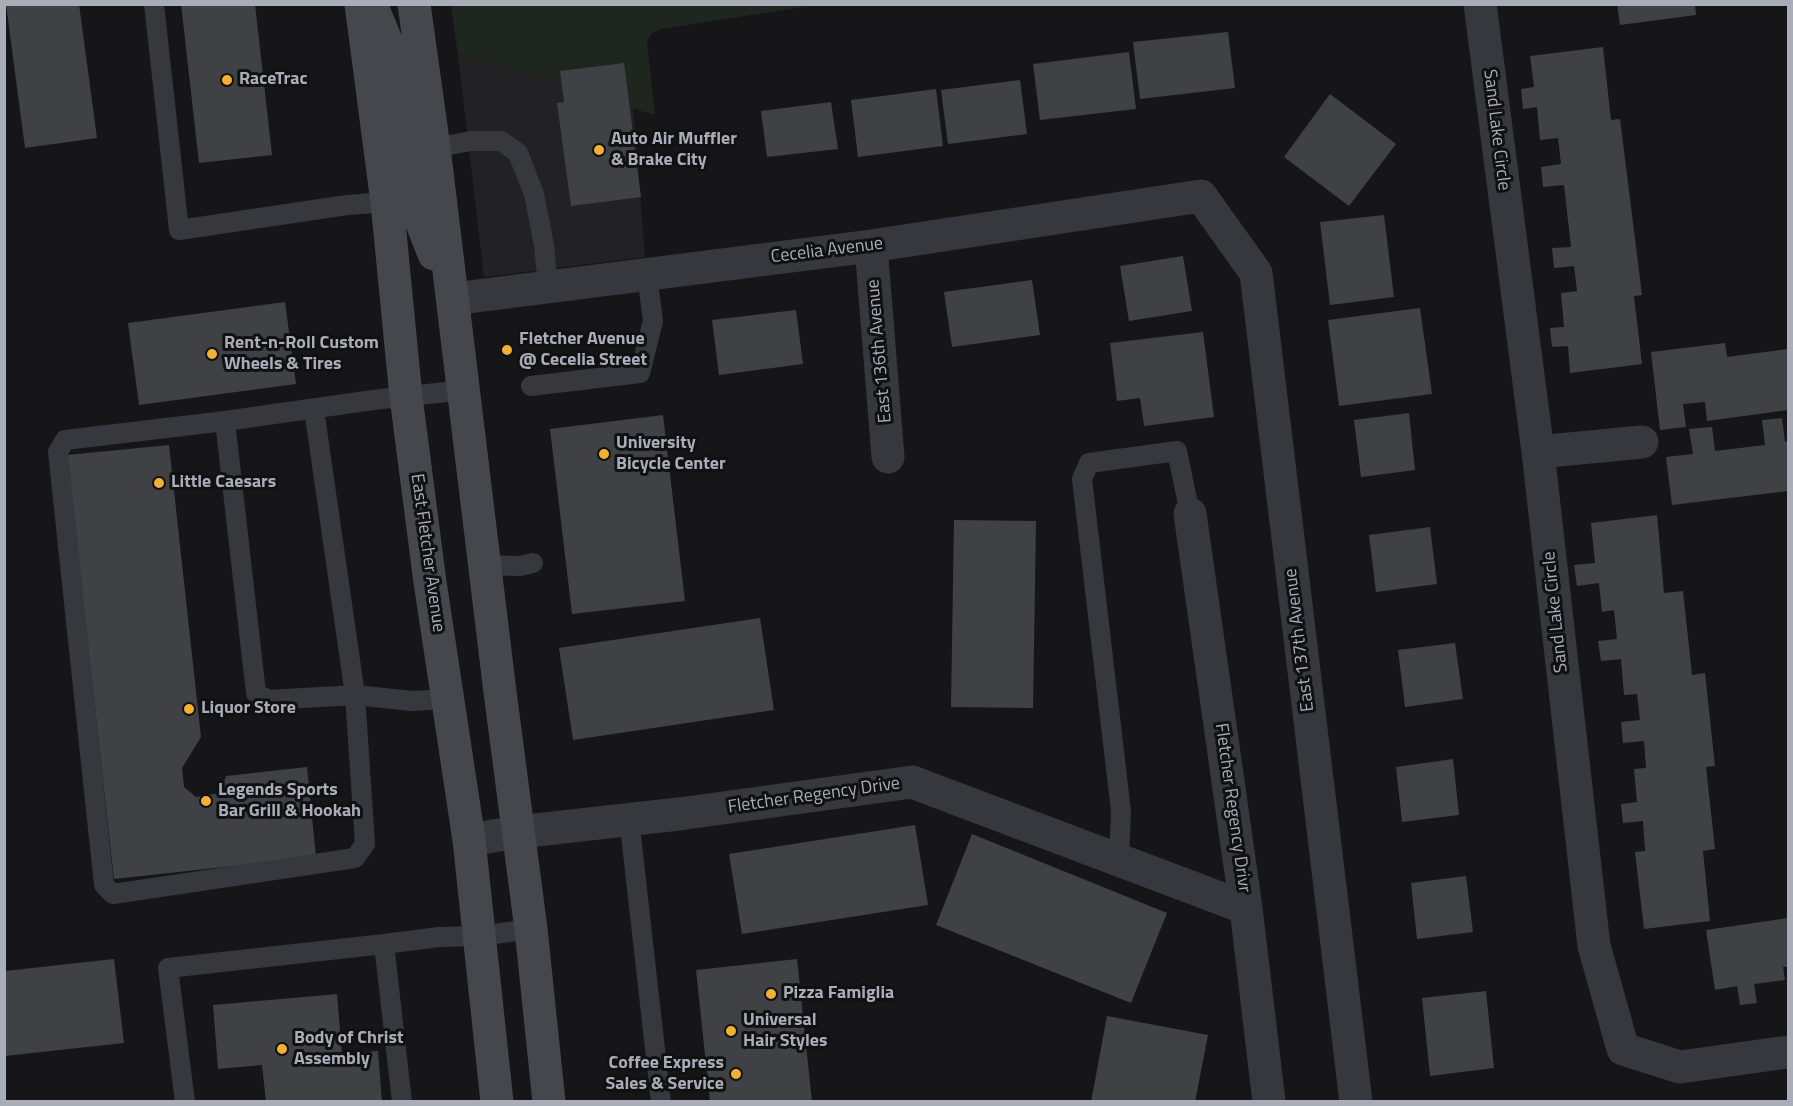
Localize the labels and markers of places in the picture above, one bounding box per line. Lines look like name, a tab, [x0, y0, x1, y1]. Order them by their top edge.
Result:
place label: RaceTrac	[239, 69, 308, 91]
marker: RaceTrac	[220, 73, 234, 87]
place label: Auto Air Muffler & Brake City	[611, 129, 737, 172]
marker: Auto Air Muffler & Brake City	[592, 143, 606, 157]
place label: Fletcher Avenue @ Cecelia Street	[519, 329, 647, 372]
place label: Rent-n-Roll Custom Wheels & Tires	[224, 333, 379, 376]
marker: Fletcher Avenue @ Cecelia Street	[500, 343, 514, 357]
marker: Rent-n-Roll Custom Wheels & Tires	[205, 347, 219, 361]
place label: University Bicycle Center	[616, 433, 726, 476]
marker: University Bicycle Center	[597, 447, 611, 461]
place label: Little Caesars	[171, 472, 276, 494]
marker: Little Caesars	[152, 476, 166, 490]
place label: Liquor Store	[201, 698, 296, 720]
marker: Liquor Store	[182, 702, 196, 716]
place label: Legends Sports Bar Grill & Hookah	[218, 780, 361, 822]
marker: Legends Sports Bar Grill & Hookah	[199, 794, 213, 808]
place label: Pizza Famiglia	[783, 983, 894, 1005]
marker: Pizza Famiglia	[764, 987, 778, 1001]
place label: Universal Hair Styles	[743, 1010, 827, 1052]
marker: Universal Hair Styles	[724, 1024, 738, 1038]
place label: Body of Christ Assembly	[294, 1028, 403, 1070]
marker: Body of Christ Assembly	[275, 1042, 289, 1056]
place label: Coffee Express Sales & Service	[606, 1053, 724, 1096]
marker: Coffee Express Sales & Service	[729, 1067, 743, 1081]

